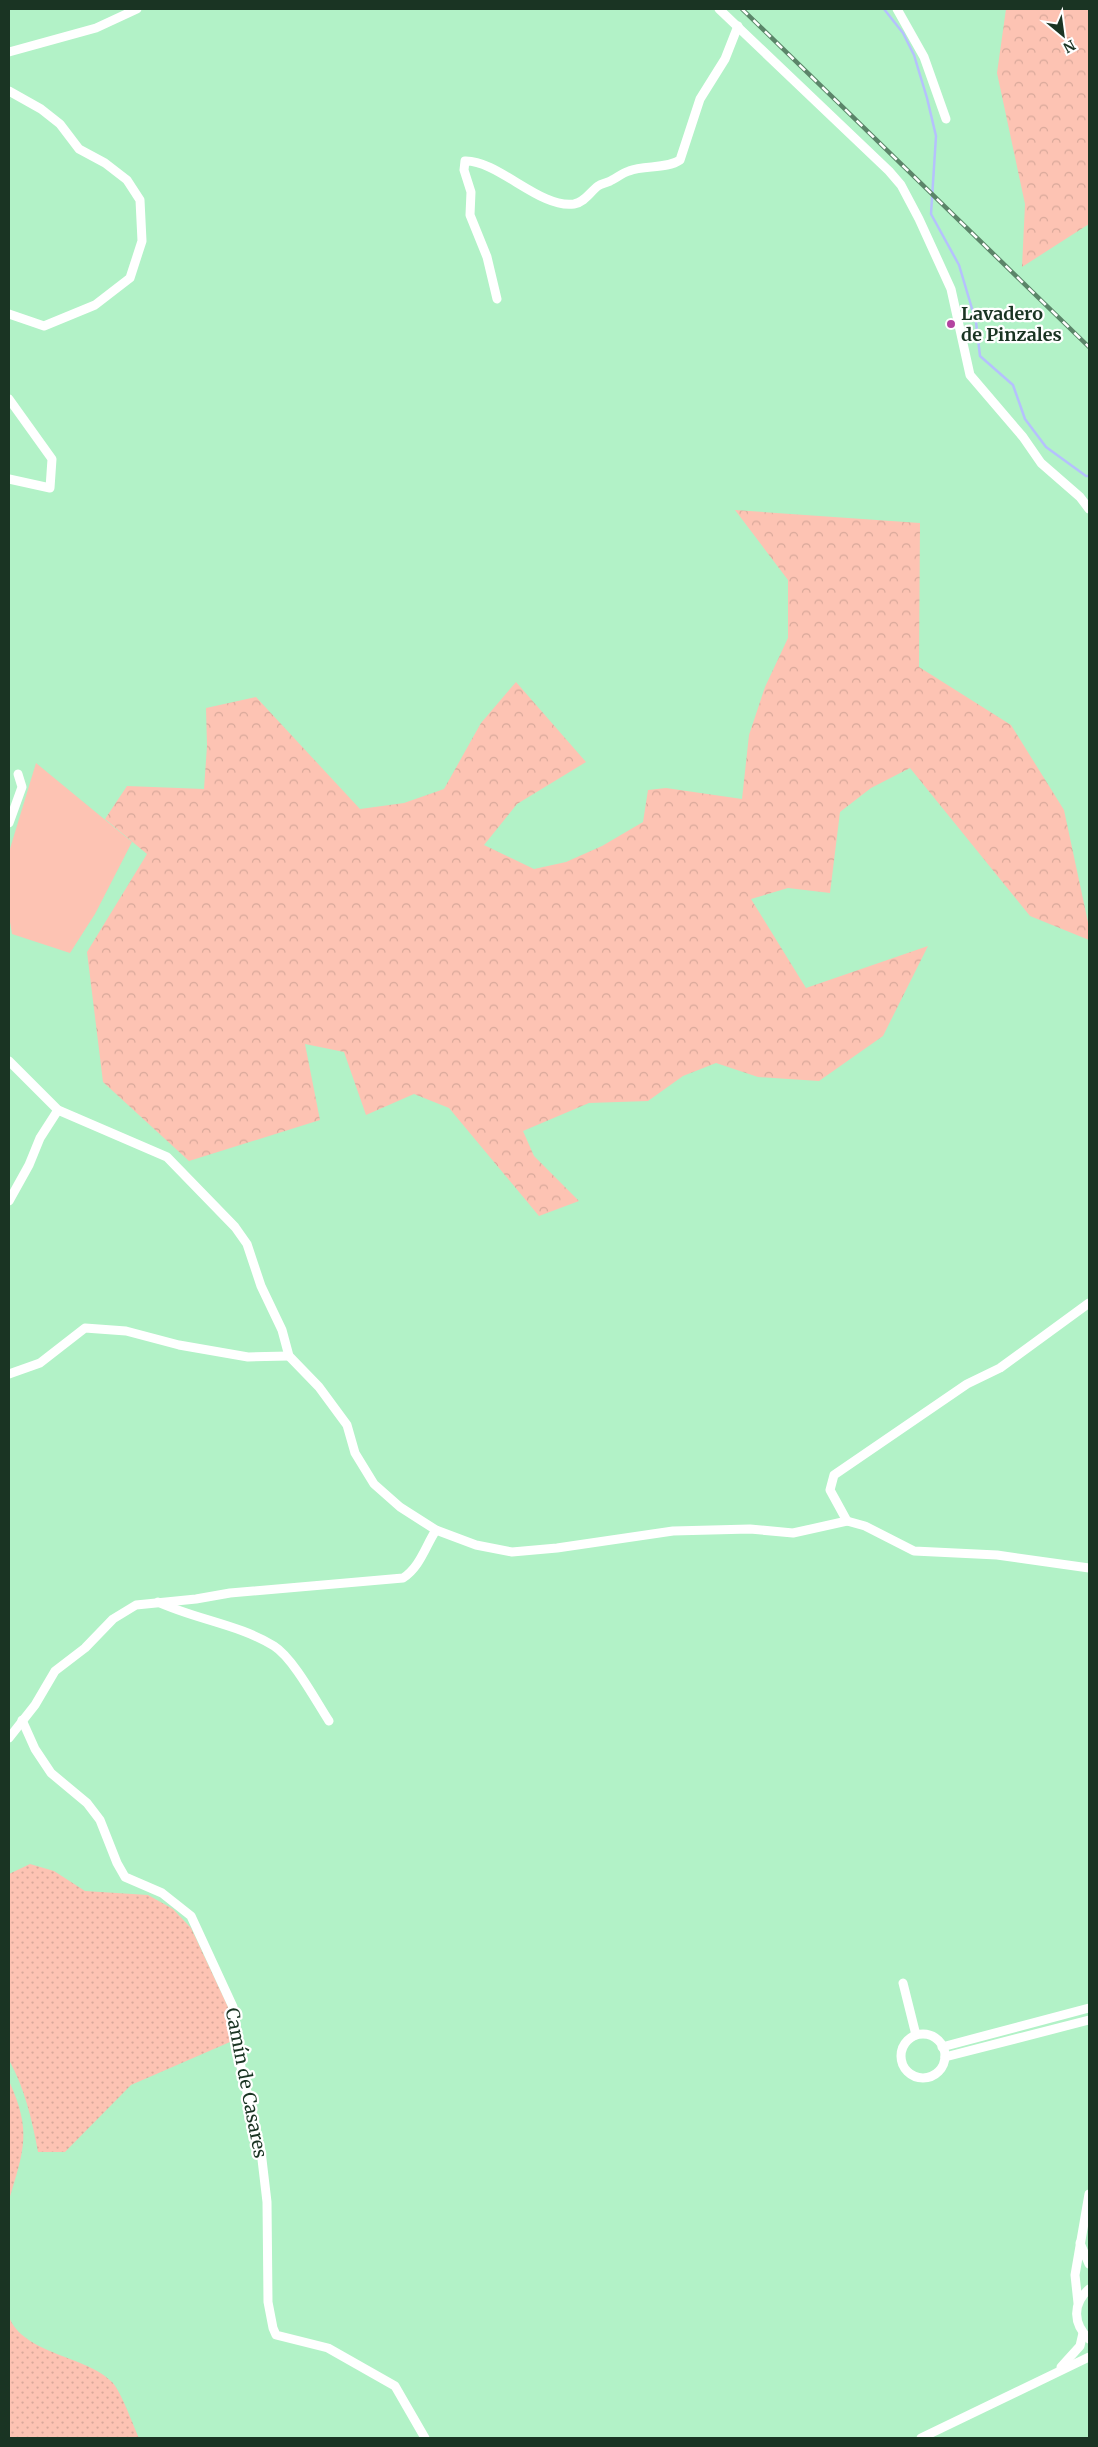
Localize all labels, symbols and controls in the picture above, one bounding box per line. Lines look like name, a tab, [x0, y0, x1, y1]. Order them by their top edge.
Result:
north arrow	[1038, 10, 1088, 60]
text: N	[1060, 36, 1079, 57]
place label: Lavadero de Pinzales	[961, 302, 1062, 346]
marker: Lavadero de Pinzales	[945, 318, 957, 330]
street label: Camín de Casares	[221, 2006, 272, 2160]

